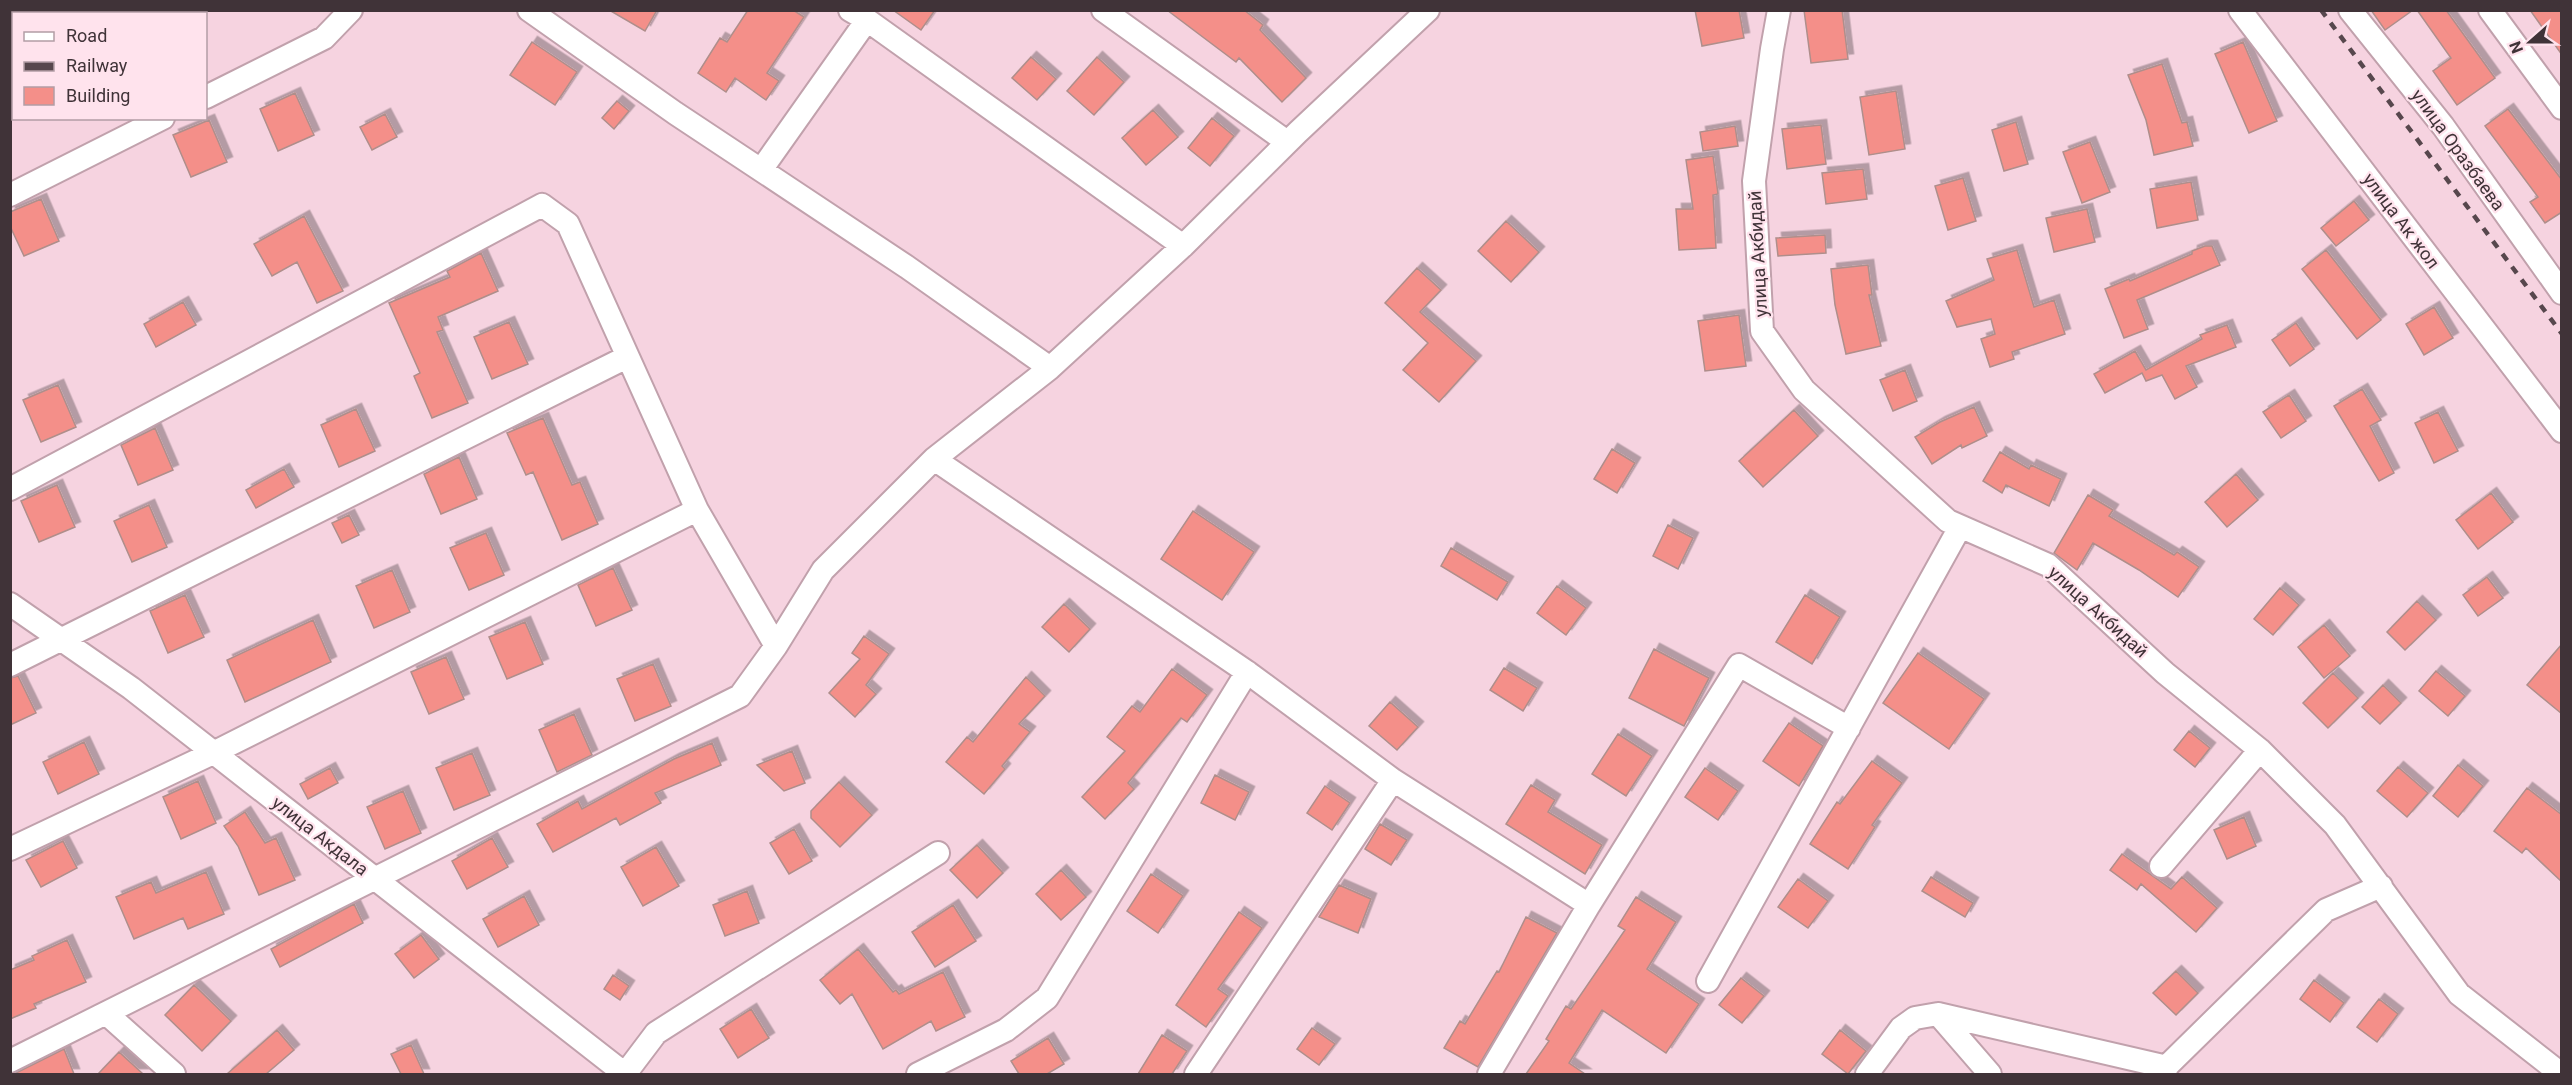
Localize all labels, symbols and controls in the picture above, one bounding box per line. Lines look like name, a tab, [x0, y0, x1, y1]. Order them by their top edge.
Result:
legend	[12, 12, 207, 120]
north arrow	[2500, 12, 2560, 72]
text: Road	[66, 25, 107, 46]
text: N	[2506, 39, 2527, 56]
text: Railway	[66, 55, 128, 76]
text: Building	[66, 85, 130, 106]
street label: улица Оразбаева	[2407, 85, 2509, 214]
street label: улица Ак жол	[2359, 169, 2444, 273]
street label: улица Акбидай	[1744, 190, 1771, 318]
street label: улица Акбидай	[2044, 561, 2152, 662]
street label: улица Акдала	[268, 792, 373, 880]

